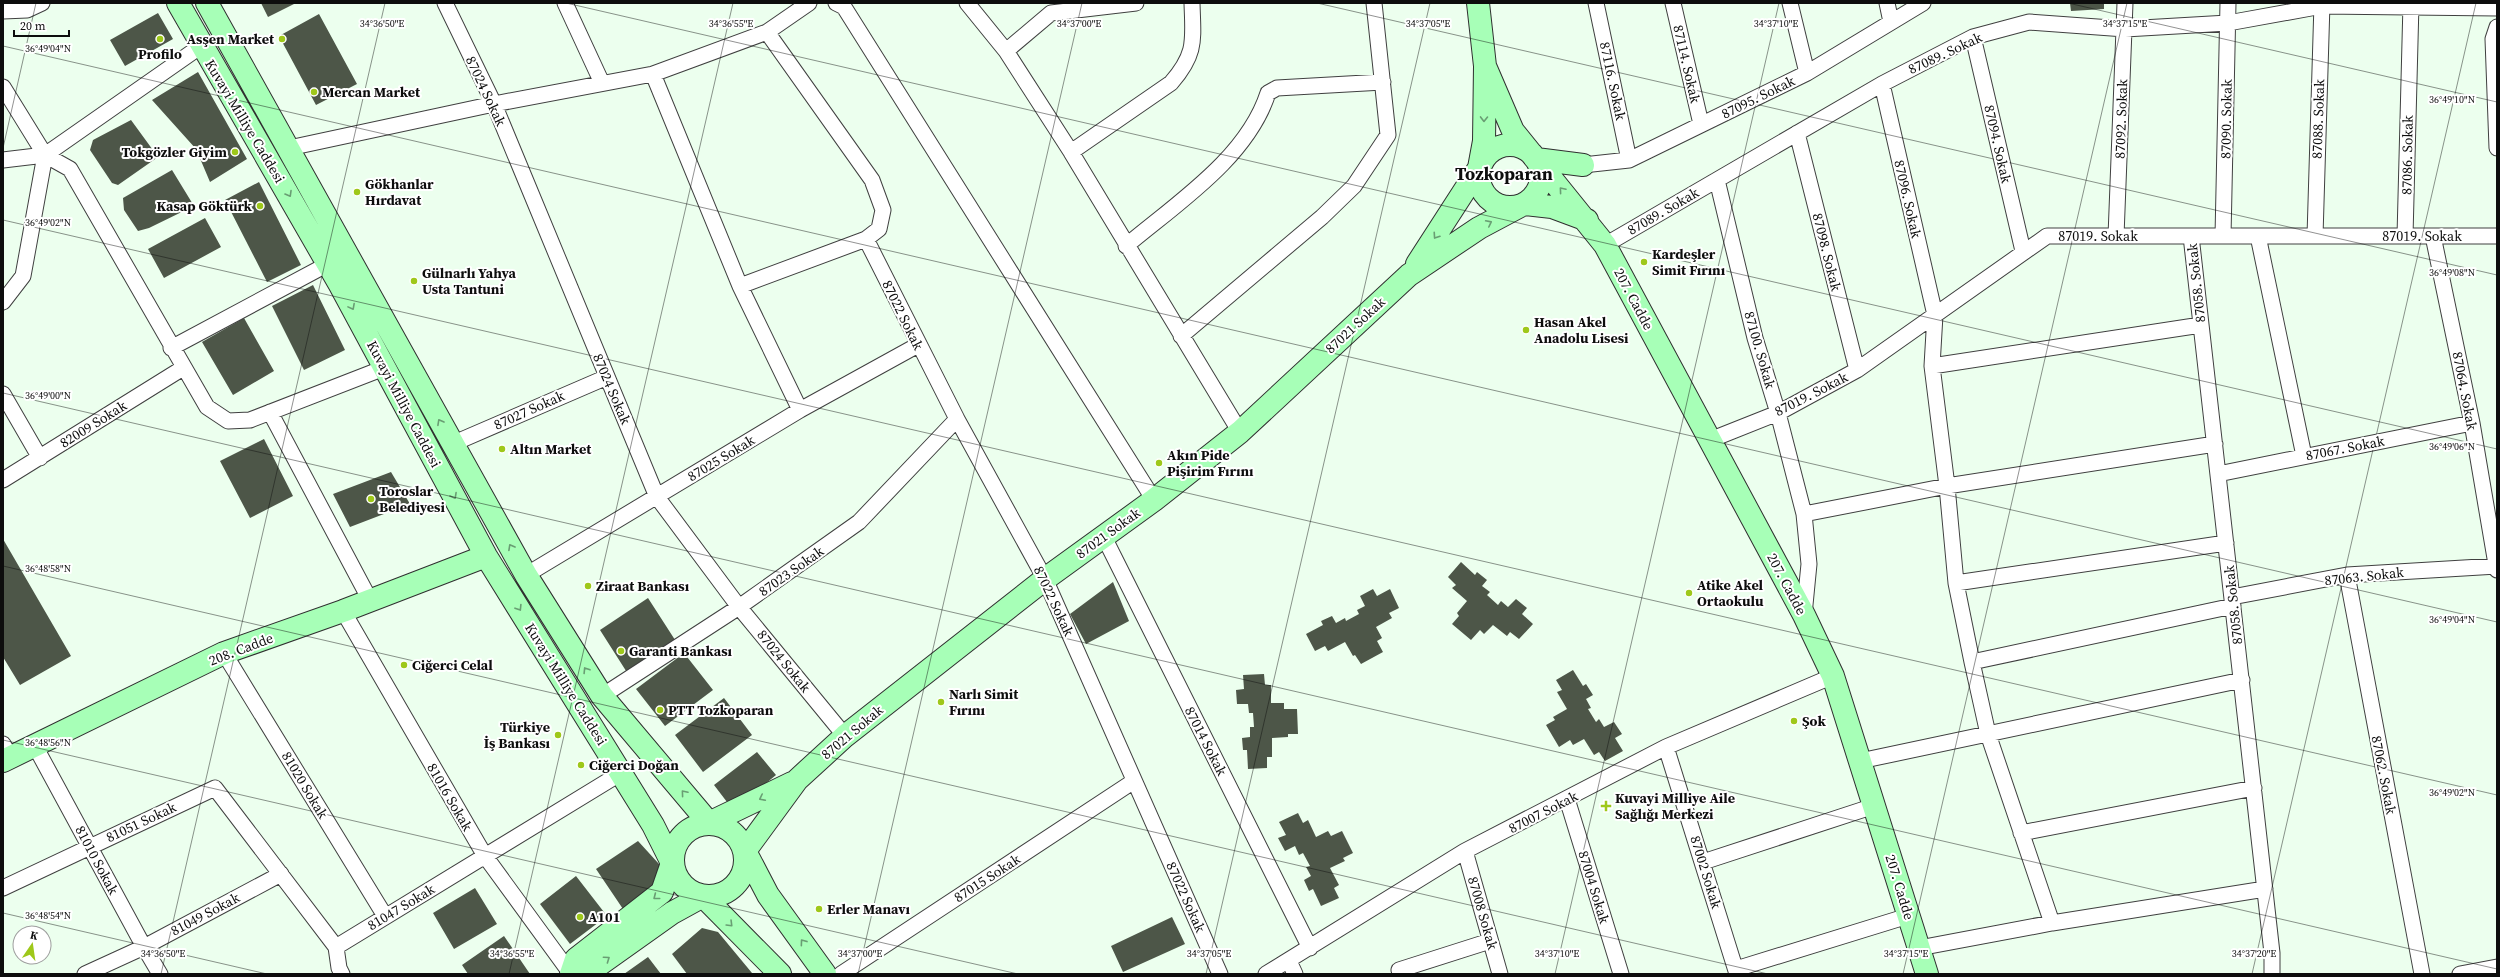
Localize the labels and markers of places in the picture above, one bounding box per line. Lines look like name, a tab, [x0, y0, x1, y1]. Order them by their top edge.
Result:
place label: Asşen Market	[187, 29, 275, 49]
marker: Profilo	[155, 34, 165, 44]
marker: Asşen Market	[277, 34, 287, 44]
place label: Profilo	[138, 44, 182, 64]
place label: Mercan Market	[322, 82, 421, 102]
marker: Mercan Market	[309, 87, 319, 97]
place label: Tokgözler Giyim	[122, 142, 227, 162]
marker: Tokgözler Giyim	[230, 147, 240, 157]
place label: Gökhanlar Hırdavat	[365, 174, 434, 210]
marker: Gökhanlar Hırdavat	[352, 187, 362, 197]
place label: Kasap Göktürk	[156, 196, 253, 216]
marker: Kasap Göktürk	[255, 201, 265, 211]
place label: Kardeşler Simit Fırını	[1652, 244, 1726, 280]
marker: Kardeşler Simit Fırını	[1639, 257, 1649, 267]
place label: Gülnarlı Yahya Usta Tantuni	[422, 263, 516, 299]
marker: Gülnarlı Yahya Usta Tantuni	[409, 276, 419, 286]
place label: Hasan Akel Anadolu Lisesi	[1534, 312, 1629, 348]
marker: Hasan Akel Anadolu Lisesi	[1521, 325, 1531, 335]
place label: Altın Market	[510, 439, 592, 459]
marker: Altın Market	[497, 444, 507, 454]
place label: Akın Pide Pişirim Fırını	[1167, 445, 1254, 481]
marker: Akın Pide Pişirim Fırını	[1154, 458, 1164, 468]
place label: Toroslar Belediyesi	[379, 481, 445, 517]
marker: Toroslar Belediyesi	[366, 494, 376, 504]
place label: Atike Akel Ortaokulu	[1697, 575, 1764, 611]
place label: Ziraat Bankası	[596, 576, 690, 596]
marker: Ziraat Bankası	[583, 581, 593, 591]
marker: Atike Akel Ortaokulu	[1684, 588, 1694, 598]
place label: Garanti Bankası	[629, 641, 733, 661]
marker: Garanti Bankası	[616, 646, 626, 656]
place label: Ciğerci Celal	[412, 655, 493, 675]
marker: Ciğerci Celal	[399, 660, 409, 670]
place label: Narlı Simit Fırını	[949, 684, 1019, 720]
marker: Narlı Simit Fırını	[936, 697, 946, 707]
place label: PTT Tozkoparan	[668, 700, 774, 720]
marker: PTT Tozkoparan	[655, 705, 665, 715]
place label: Şok	[1802, 711, 1826, 731]
marker: Şok	[1789, 716, 1799, 726]
place label: Türkiye İş Bankası	[484, 717, 551, 753]
marker: Türkiye İş Bankası	[553, 730, 563, 740]
place label: Ciğerci Doğan	[589, 755, 679, 775]
marker: Ciğerci Doğan	[576, 760, 586, 770]
place label: Kuvayi Milliye Aile Sağlığı Merkezi	[1615, 788, 1735, 824]
marker: Kuvayi Milliye Aile Sağlığı Merkezi	[1600, 800, 1612, 812]
place label: Erler Manavı	[827, 899, 911, 919]
marker: Erler Manavı	[814, 904, 824, 914]
place label: A101	[588, 907, 620, 927]
marker: A101	[575, 912, 585, 922]

